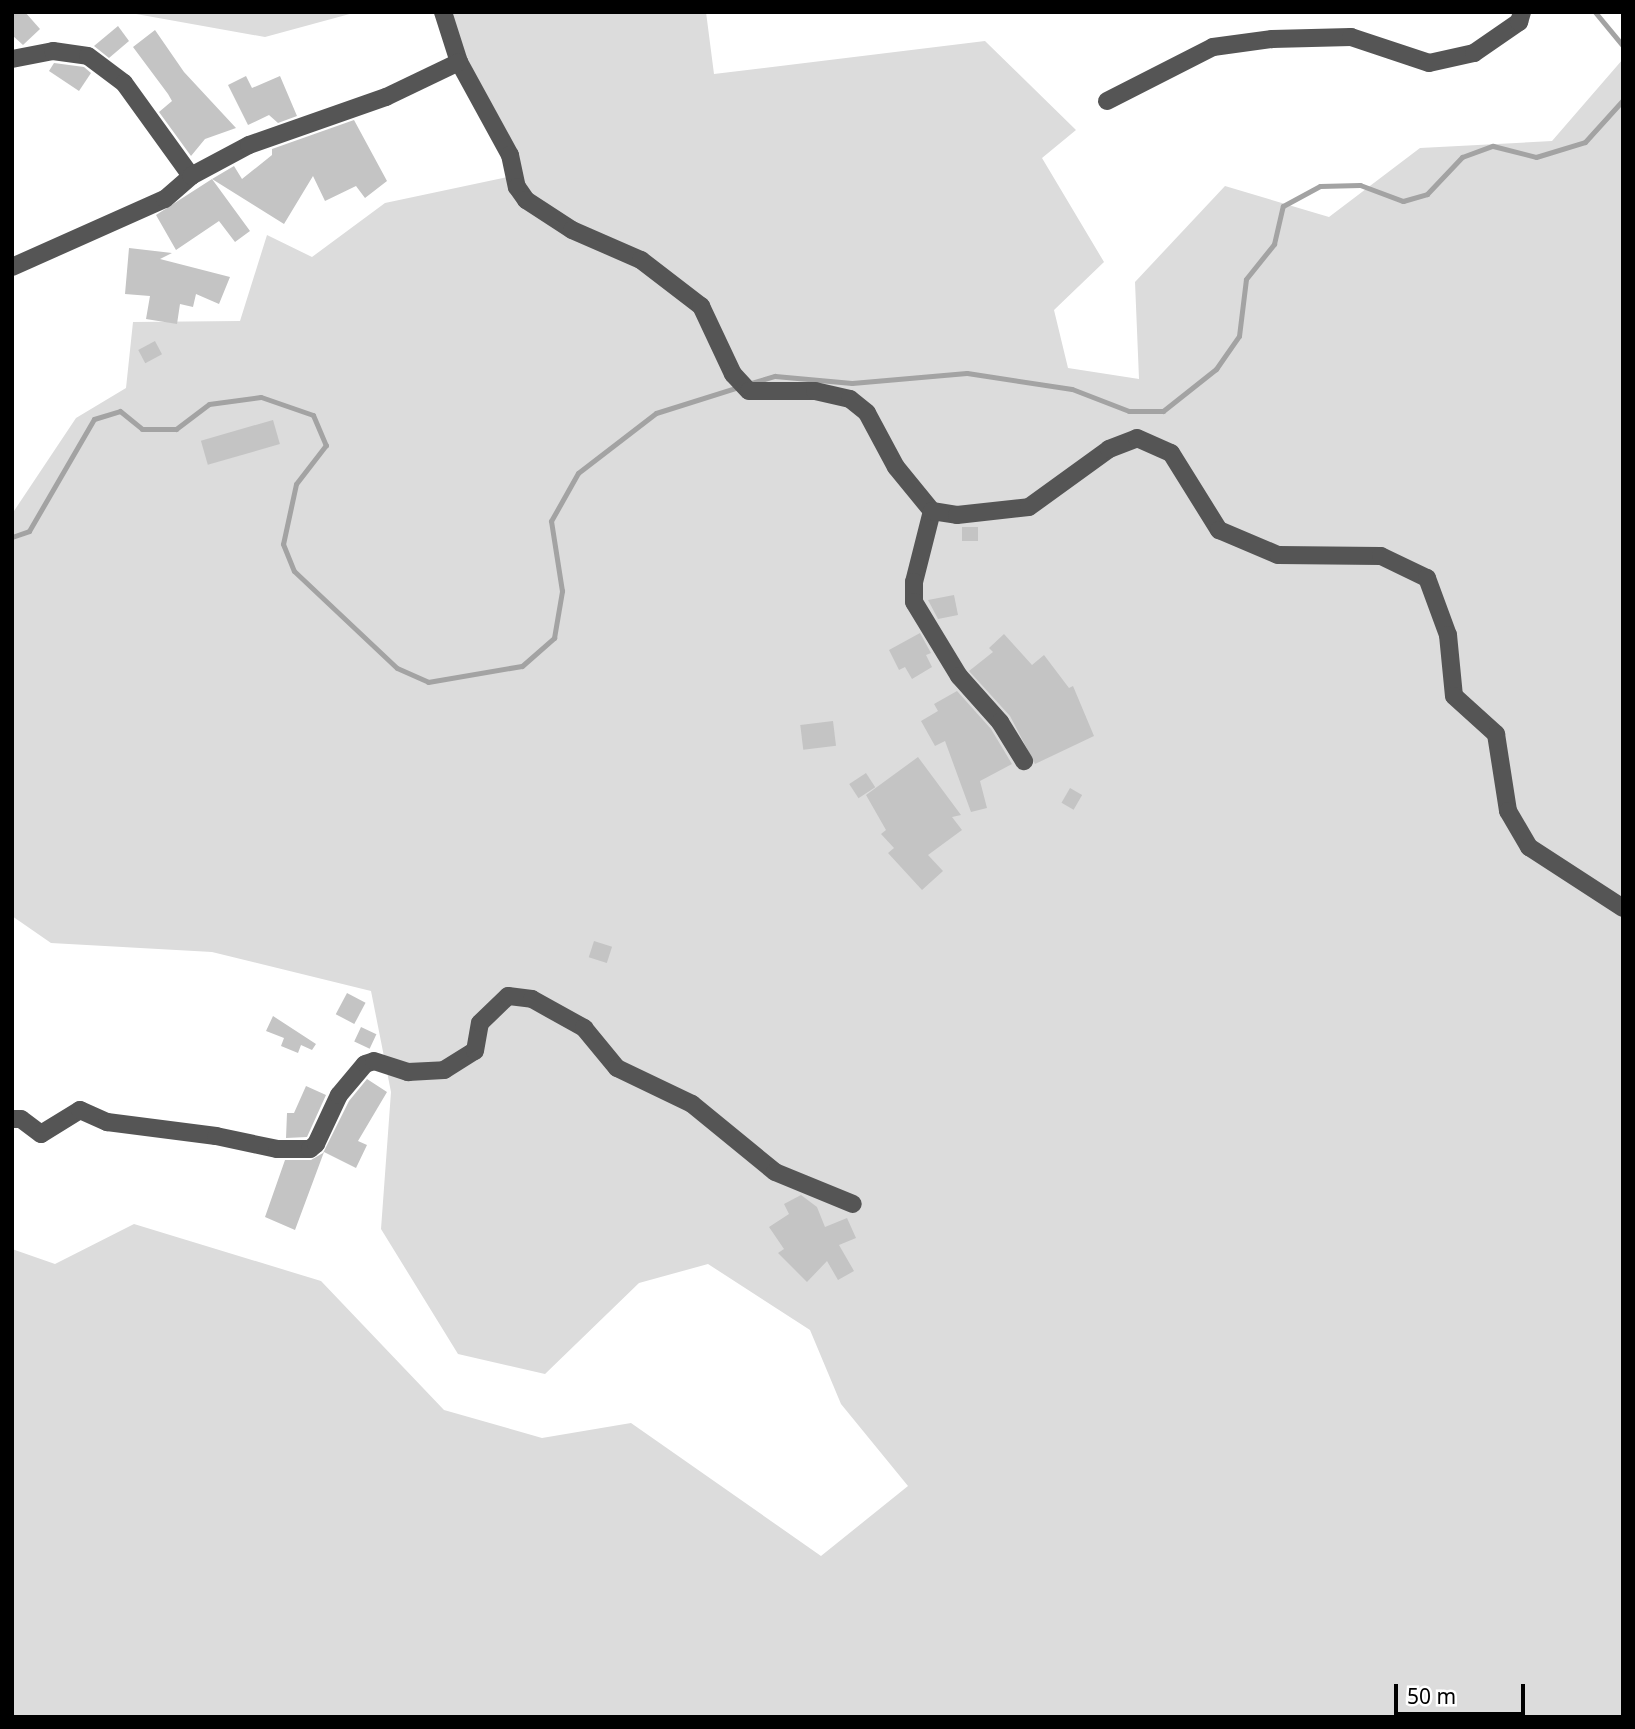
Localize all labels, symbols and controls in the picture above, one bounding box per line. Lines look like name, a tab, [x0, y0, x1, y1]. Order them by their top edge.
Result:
scale bar	[1397, 1670, 1528, 1714]
text: 50 m	[1407, 1682, 1456, 1710]

